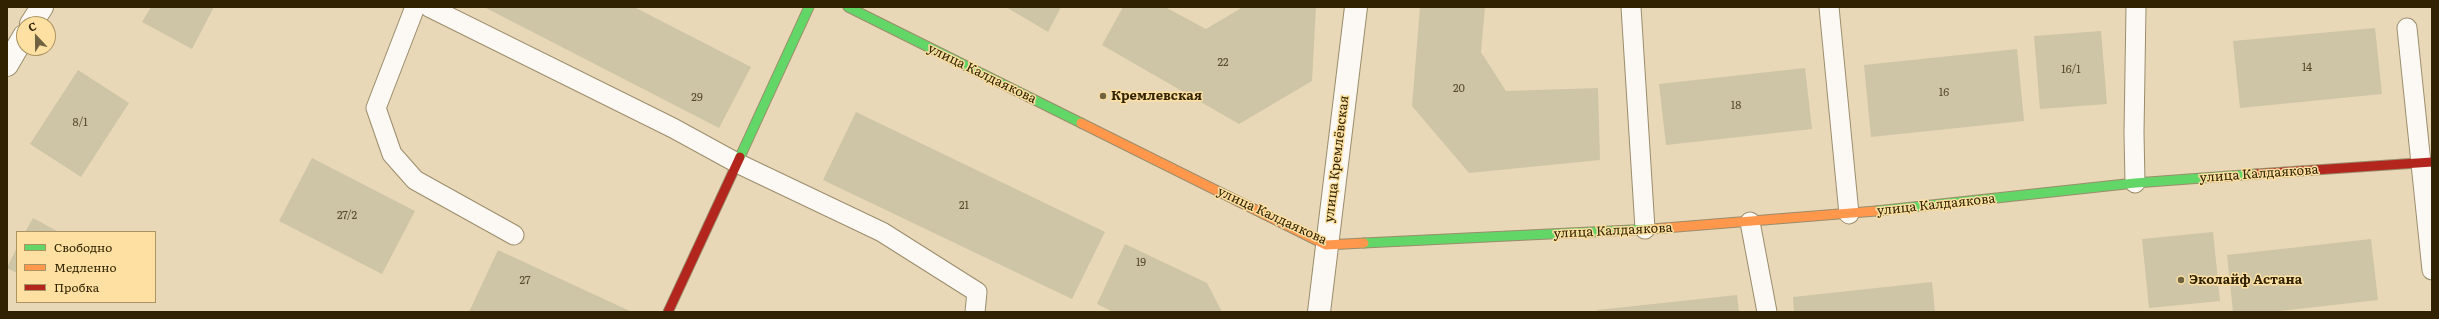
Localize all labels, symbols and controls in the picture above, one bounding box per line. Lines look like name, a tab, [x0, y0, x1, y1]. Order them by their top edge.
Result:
north arrow	[16, 16, 56, 56]
text: С	[25, 17, 38, 35]
street label: улица Калдаякова	[925, 41, 1039, 107]
house number: 22	[1217, 56, 1229, 70]
house number: 14	[2302, 61, 2312, 75]
house number: 16/1	[2061, 63, 2081, 77]
house number: 20	[1453, 82, 1465, 96]
house number: 16	[1939, 86, 1949, 100]
place label: Кремлевская	[1111, 88, 1202, 104]
house number: 29	[691, 91, 703, 105]
marker: Кремлевская	[1098, 91, 1108, 101]
street label: улица Кремлёвская	[1321, 95, 1353, 223]
house number: 18	[1731, 99, 1741, 113]
house number: 8/1	[72, 116, 88, 130]
street label: улица Калдаякова	[2199, 162, 2319, 186]
street label: улица Калдаякова	[1215, 184, 1329, 248]
street label: улица Калдаякова	[1876, 191, 1996, 219]
house number: 21	[959, 199, 969, 213]
house number: 27/2	[337, 209, 357, 223]
street label: улица Калдаякова	[1553, 220, 1673, 242]
legend	[16, 231, 156, 303]
text: Свободно	[54, 238, 112, 256]
house number: 19	[1136, 256, 1146, 270]
text: Медленно	[54, 258, 117, 276]
place label: Эколайф Астана	[2189, 272, 2302, 288]
house number: 27	[519, 274, 531, 288]
marker: Эколайф Астана	[2176, 275, 2186, 285]
text: Пробка	[54, 278, 99, 296]

